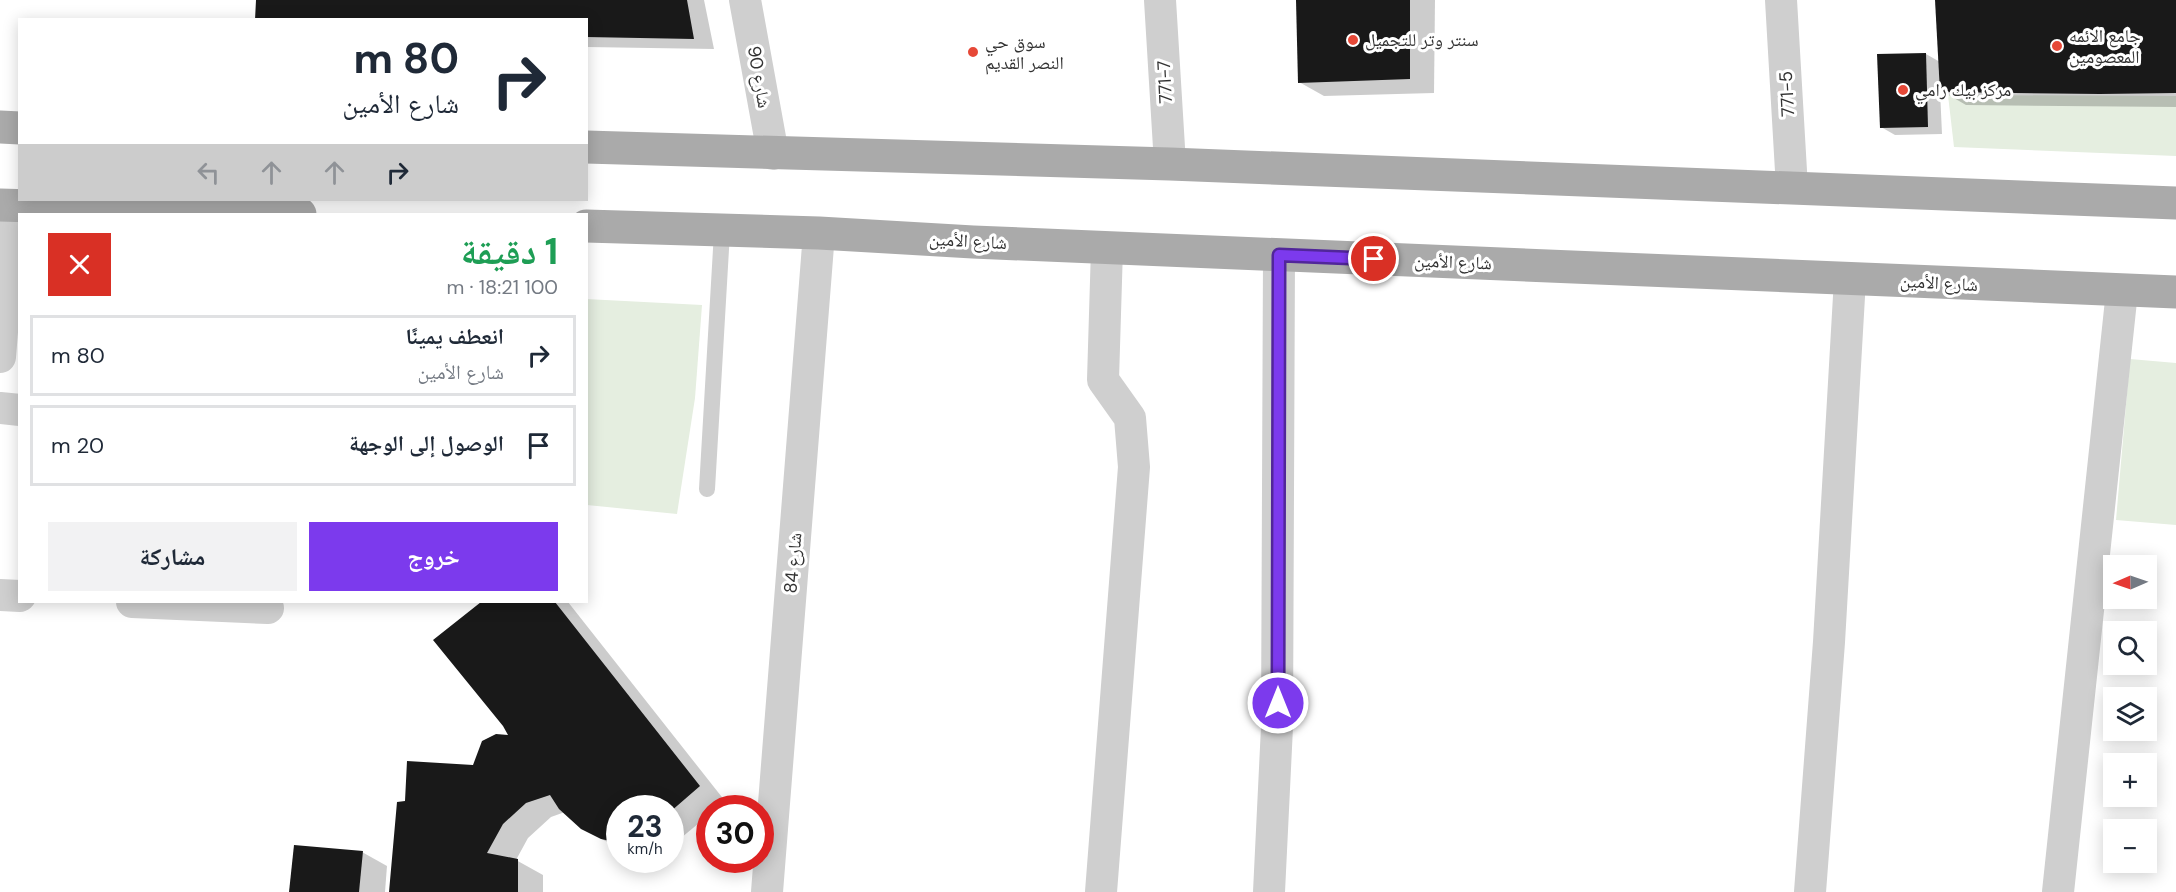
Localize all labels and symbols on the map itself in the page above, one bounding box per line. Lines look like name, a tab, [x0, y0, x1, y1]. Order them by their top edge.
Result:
place label: جامع الائمه المعصومين	[2069, 24, 2141, 69]
place label: سنتر وتر للتجميل	[1365, 28, 1479, 52]
place label: سوق حي النصر القديم	[985, 30, 1064, 75]
marker: سنتر وتر للتجميل	[1346, 33, 1360, 47]
marker: جامع الائمه المعصومين	[2050, 39, 2064, 53]
street label: شارع 90	[742, 44, 776, 110]
marker: سوق حي النصر القديم	[966, 45, 980, 59]
street label: 771-7	[1152, 60, 1178, 104]
street label: 771-5	[1774, 71, 1800, 117]
place label: مركز بيك رامي	[1915, 78, 2011, 105]
marker: مركز بيك رامي	[1896, 83, 1910, 97]
street label: شارع الأمين	[929, 227, 1007, 255]
pin	[1348, 233, 1399, 284]
street label: شارع الأمين	[1414, 249, 1492, 275]
street label: شارع الأمين	[1900, 269, 1978, 297]
street label: شارع 84	[778, 532, 808, 594]
north arrow	[2103, 555, 2157, 609]
position arrow	[1246, 671, 1310, 735]
speed limit sign: 30	[696, 795, 774, 873]

